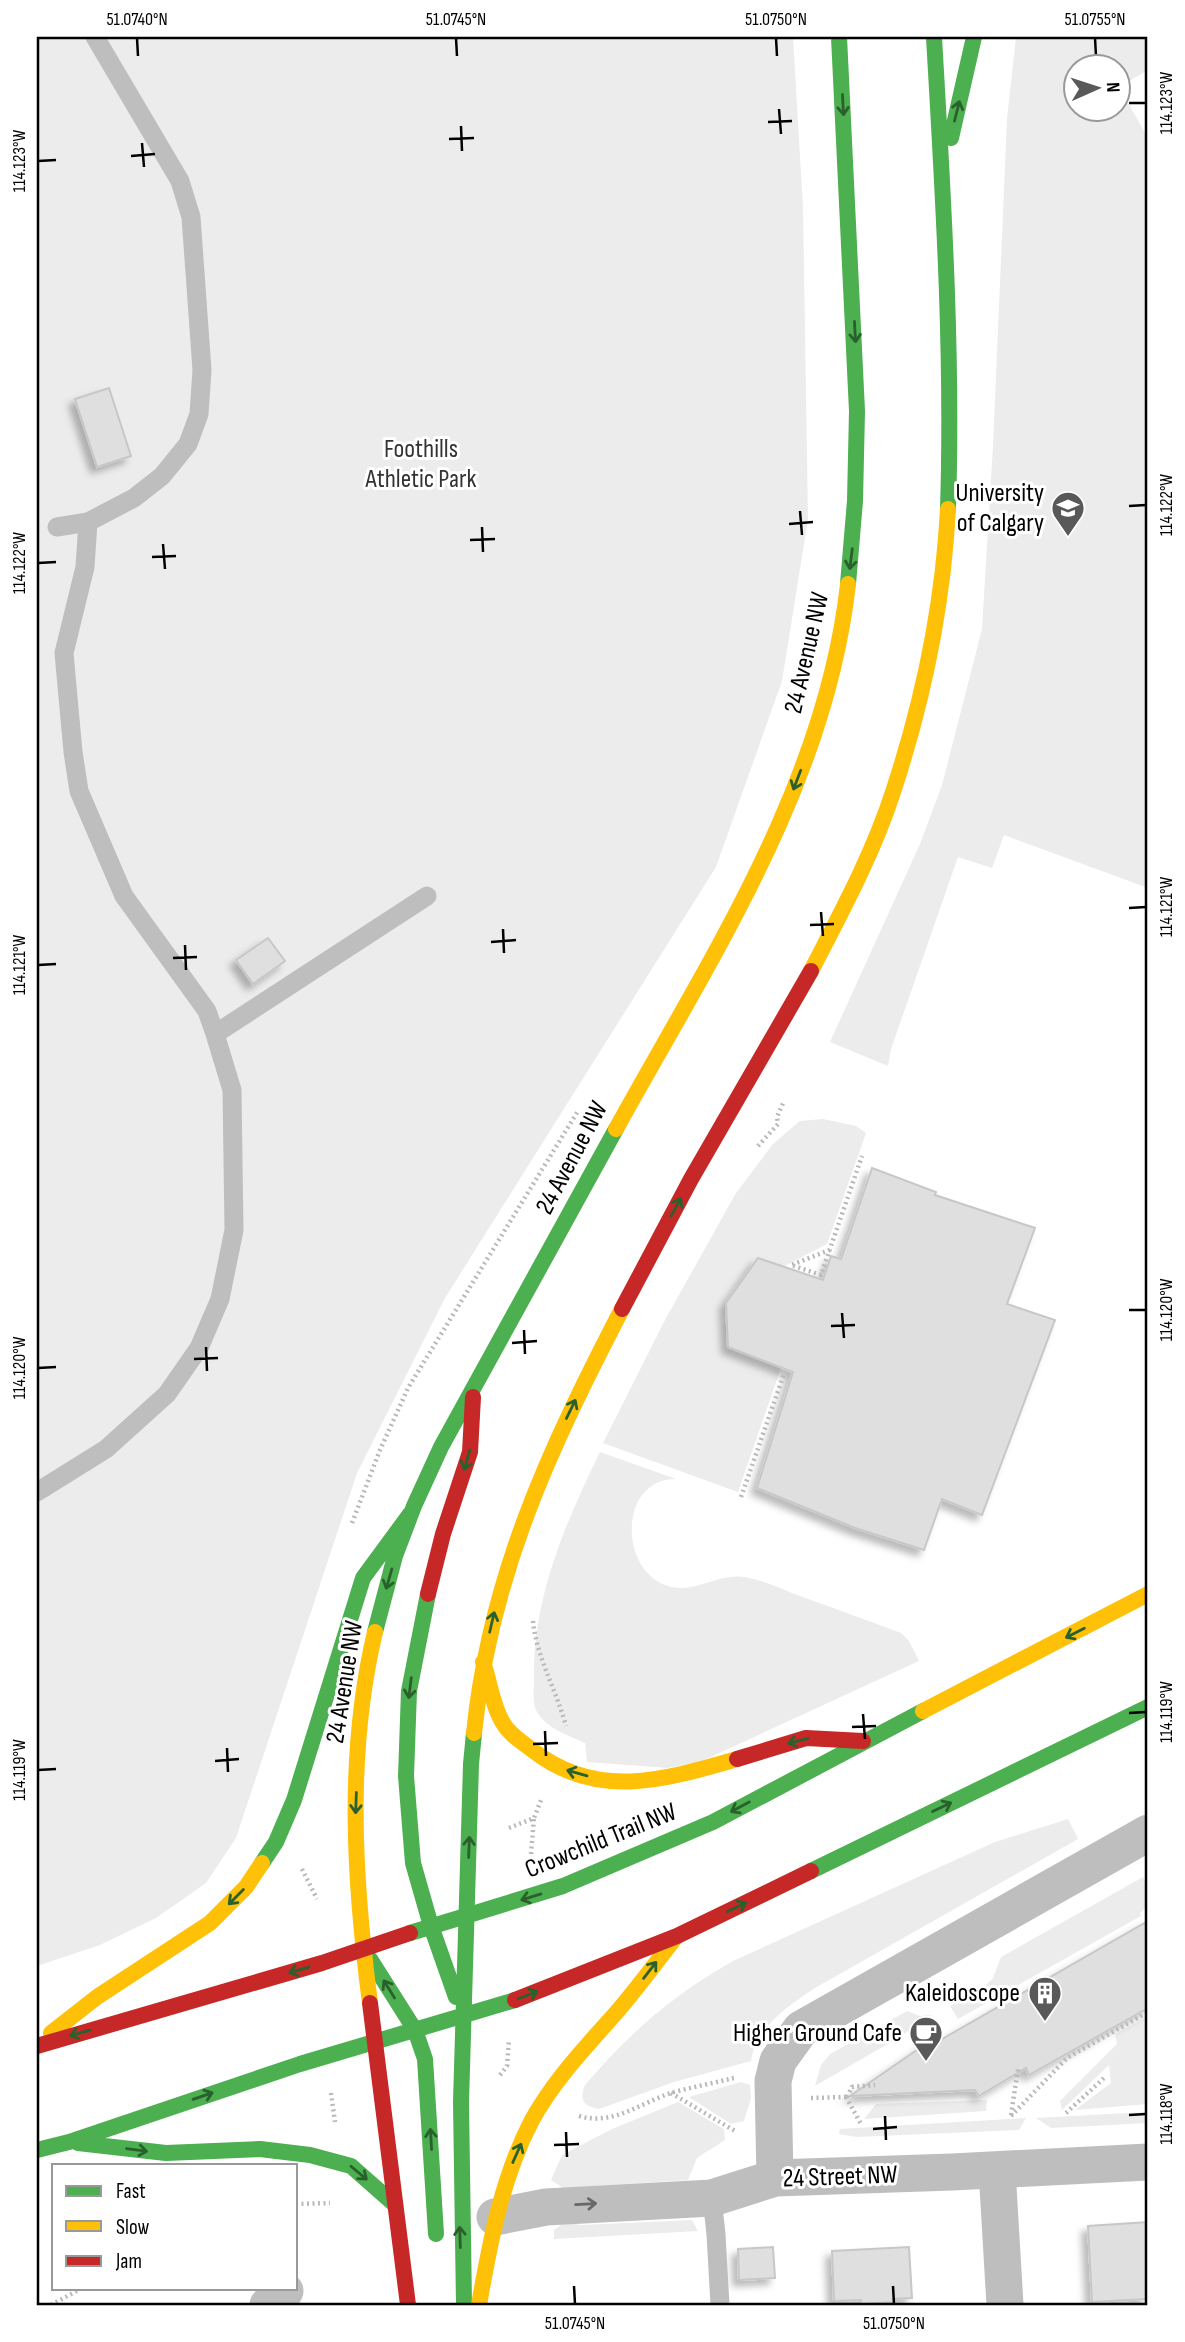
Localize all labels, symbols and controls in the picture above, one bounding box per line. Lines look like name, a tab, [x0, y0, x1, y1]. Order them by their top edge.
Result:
text: 51.0740°N	[106, 9, 168, 30]
text: 51.0745°N	[426, 9, 486, 30]
text: 51.0750°N	[745, 9, 807, 30]
text: 51.0755°N	[1064, 9, 1126, 30]
north arrow	[1062, 52, 1132, 122]
text: 114.123°W	[1156, 72, 1177, 134]
text: N	[1101, 82, 1124, 93]
one-way arrow	[837, 93, 850, 116]
one-way arrow	[951, 100, 965, 123]
text: 114.123°W	[9, 130, 30, 192]
one-way arrow	[849, 320, 862, 343]
park label: Foothills Athletic Park	[365, 434, 476, 495]
text: 114.122°W	[1156, 474, 1177, 536]
place label: University of Calgary	[956, 478, 1044, 539]
school or university icon: University of Calgary	[1049, 489, 1087, 538]
text: 114.122°W	[9, 532, 30, 594]
one-way arrow	[844, 547, 857, 570]
street label: 24 Avenue NW	[778, 589, 836, 717]
one-way arrow	[790, 768, 803, 790]
text: 114.121°W	[1156, 877, 1177, 937]
text: 114.121°W	[9, 935, 30, 995]
street label: 24 Avenue NW	[529, 1096, 615, 1220]
one-way arrow	[670, 1197, 683, 1218]
text: 114.120°W	[1156, 1278, 1177, 1341]
text: 114.120°W	[9, 1336, 30, 1399]
one-way arrow	[565, 1399, 578, 1420]
one-way arrow	[460, 1448, 473, 1470]
one-way arrow	[382, 1568, 395, 1590]
one-way arrow	[486, 1611, 499, 1634]
street label: 24 Avenue NW	[320, 1619, 370, 1745]
one-way arrow	[1065, 1627, 1086, 1641]
one-way arrow	[404, 1676, 417, 1698]
text: 114.119°W	[1156, 1681, 1177, 1743]
one-way arrow	[787, 1735, 810, 1748]
text: 114.119°W	[9, 1739, 30, 1801]
one-way arrow	[566, 1766, 588, 1779]
one-way arrow	[349, 1792, 362, 1815]
street label: Crowchild Trail NW	[521, 1797, 681, 1885]
one-way arrow	[931, 1800, 952, 1814]
one-way arrow	[731, 1801, 751, 1815]
one-way arrow	[462, 1836, 475, 1859]
one-way arrow	[227, 1889, 244, 1906]
one-way arrow	[521, 1891, 543, 1904]
one-way arrow	[726, 1899, 747, 1913]
one-way arrow	[643, 1961, 658, 1979]
one-way arrow	[288, 1964, 310, 1977]
building icon: Kaleidoscope	[1026, 1974, 1064, 2023]
place label: Kaleidoscope	[905, 1978, 1020, 2009]
one-way arrow	[382, 1980, 397, 1999]
one-way arrow	[516, 1987, 538, 2000]
cafe icon: Higher Ground Cafe	[907, 2014, 945, 2063]
place label: Higher Ground Cafe	[733, 2018, 902, 2049]
one-way arrow	[70, 2028, 92, 2041]
text: 114.118°W	[1156, 2083, 1177, 2144]
one-way arrow	[192, 2089, 214, 2101]
one-way arrow	[424, 2128, 437, 2151]
one-way arrow	[125, 2143, 148, 2156]
one-way arrow	[511, 2143, 524, 2164]
street label: 24 Street NW	[782, 2160, 898, 2194]
legend	[52, 2164, 298, 2290]
one-way arrow	[350, 2166, 368, 2181]
text: Fast	[116, 2179, 146, 2204]
one-way arrow	[574, 2197, 597, 2210]
text: Slow	[116, 2215, 150, 2240]
one-way arrow	[454, 2226, 467, 2249]
text: Jam	[115, 2249, 142, 2274]
text: 51.0745°N	[545, 2313, 605, 2334]
text: 51.0750°N	[863, 2313, 925, 2334]

